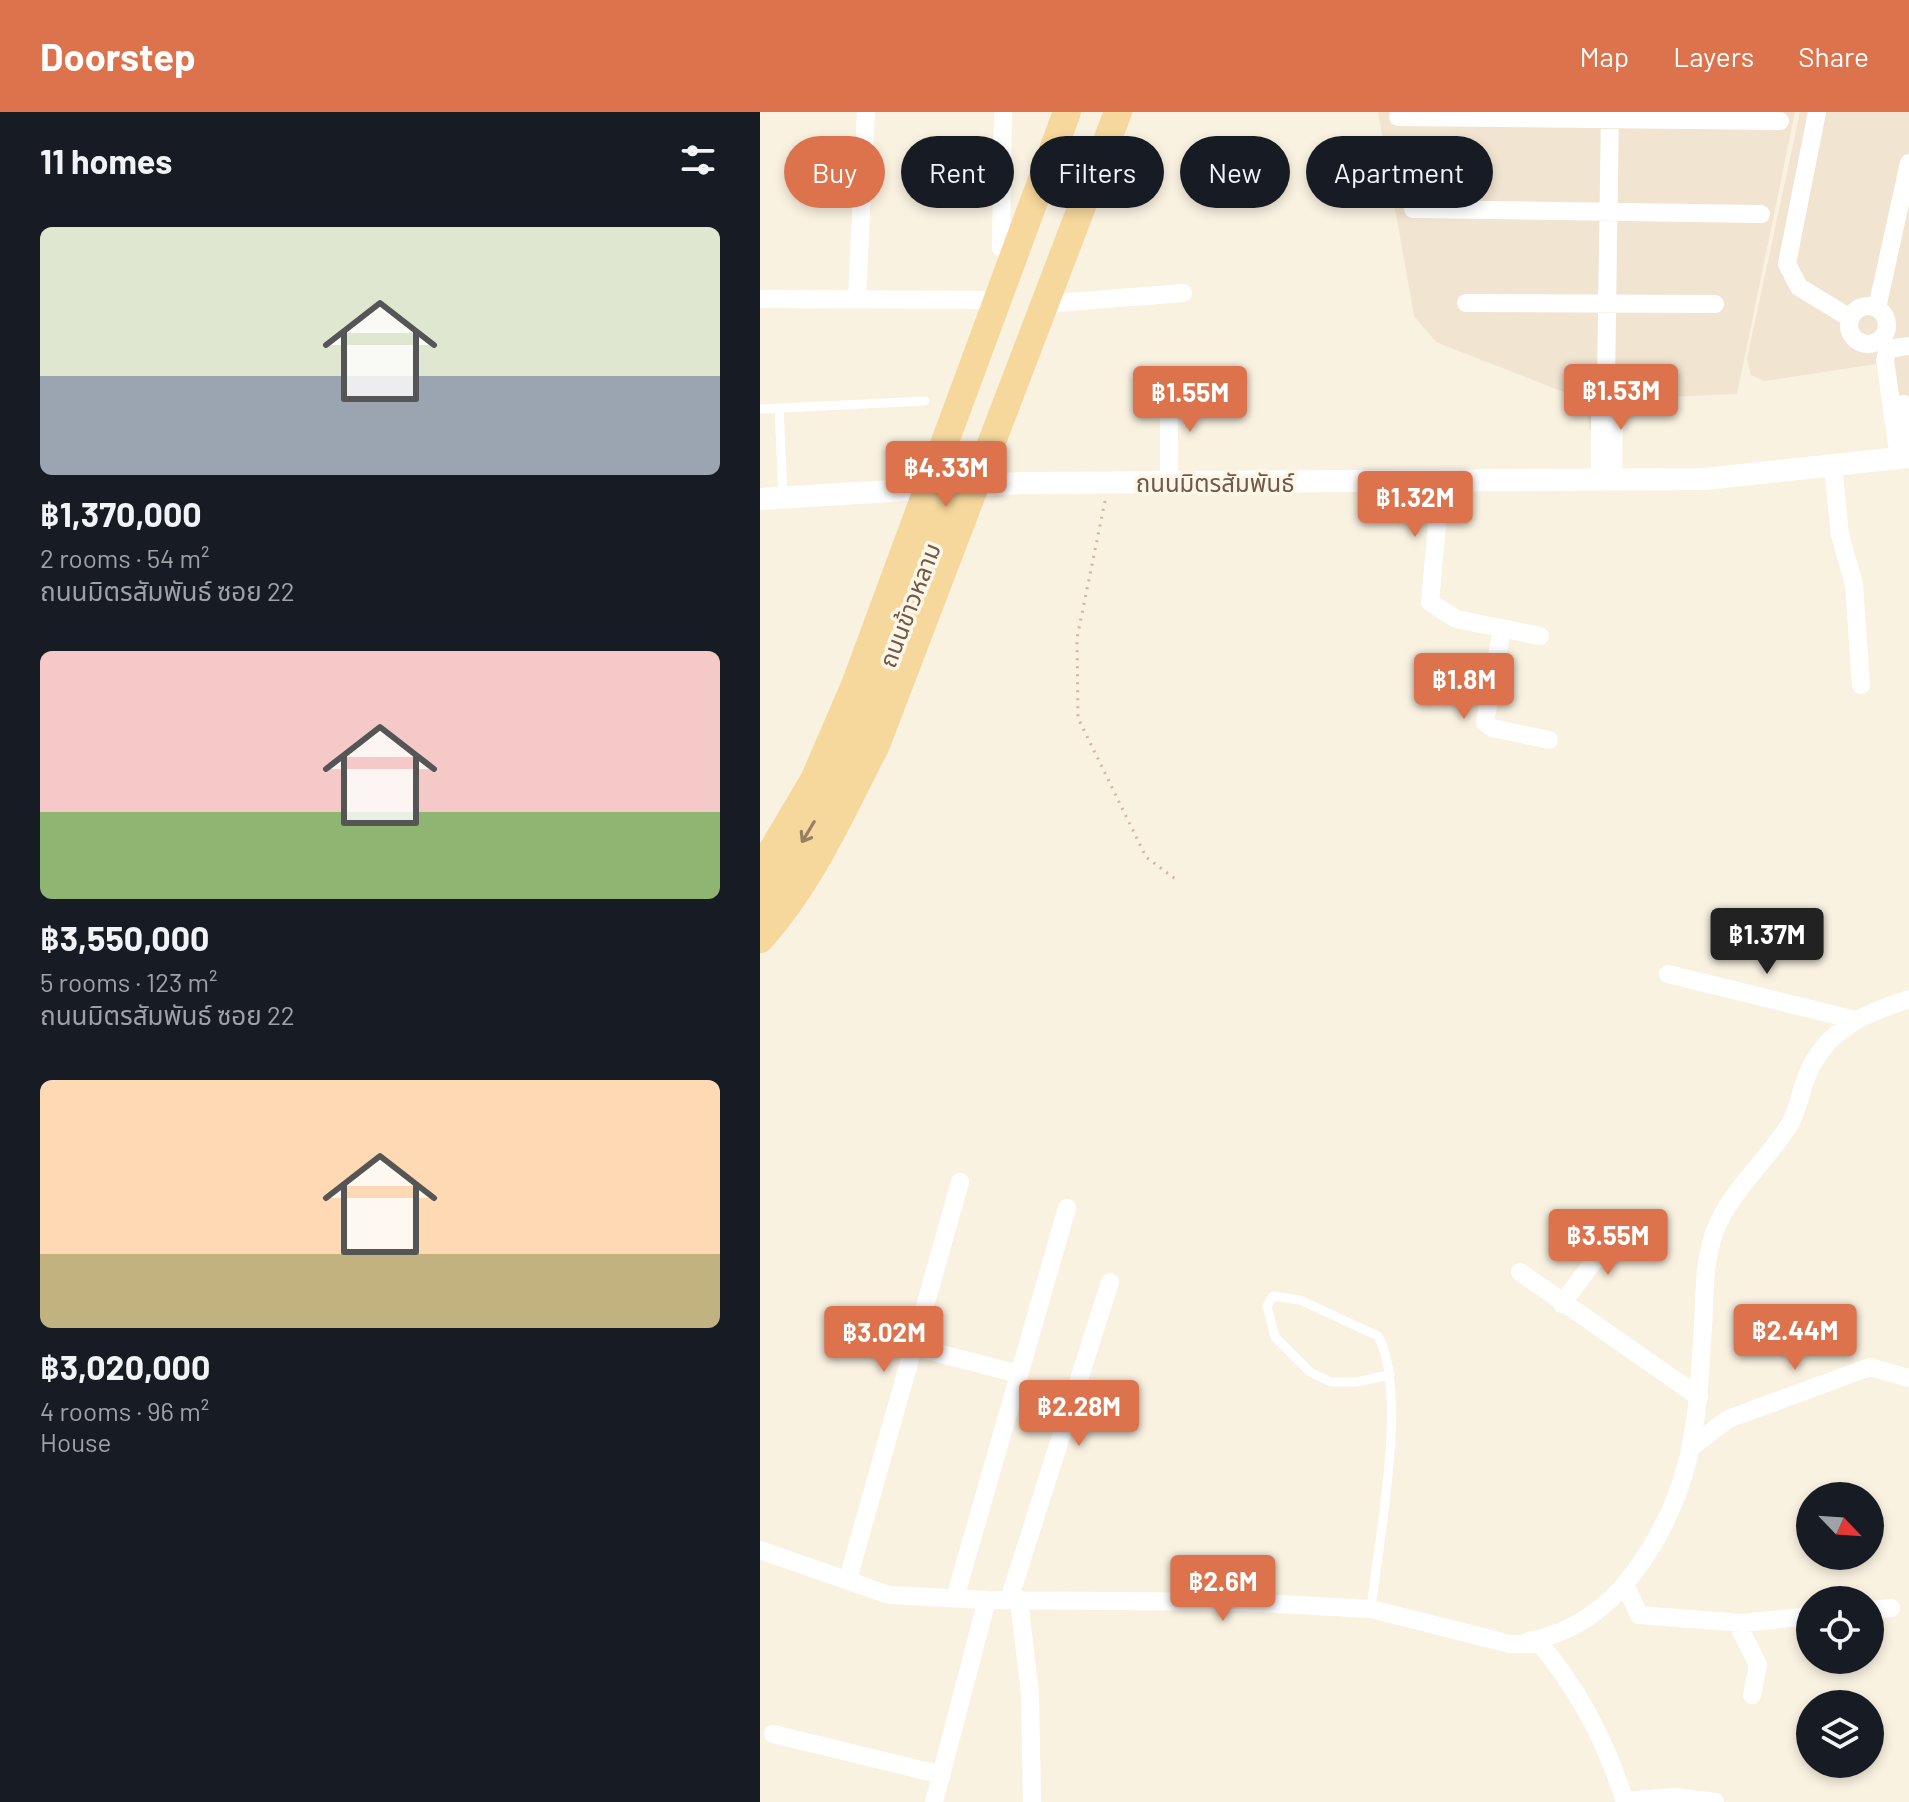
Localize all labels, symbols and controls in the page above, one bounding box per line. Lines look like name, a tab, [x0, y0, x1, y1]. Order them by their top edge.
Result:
text: Doorstep	[40, 33, 196, 79]
text: Map	[1579, 39, 1629, 73]
text: Layers	[1673, 39, 1754, 73]
text: Share	[1798, 39, 1869, 73]
chip: Buy	[784, 136, 885, 208]
chip: Rent	[901, 136, 1014, 208]
chip: Filters	[1030, 136, 1164, 208]
chip: New	[1180, 136, 1290, 208]
chip: Apartment	[1306, 136, 1493, 208]
icon: filters	[676, 138, 720, 182]
text: 11 homes	[40, 140, 172, 181]
icon: home	[308, 279, 452, 423]
pin: ฿1.53M	[1556, 364, 1686, 432]
pin: ฿1.55M	[1125, 366, 1255, 434]
text: ฿1.53M	[1582, 374, 1660, 405]
text: ฿1.55M	[1151, 376, 1229, 407]
pin: ฿4.33M	[881, 441, 1011, 509]
text: ฿4.33M	[904, 451, 988, 482]
street label: ถนนมิตรสัมพันธ์	[1136, 468, 1295, 497]
pin: ฿1.32M	[1350, 471, 1480, 539]
text: ฿1.32M	[1376, 481, 1454, 512]
text: ฿1,370,000	[40, 493, 202, 534]
street label: ถนนข้าวหลาม	[872, 539, 946, 671]
text: 2 rooms · 54 m²	[40, 542, 210, 573]
text: ถนนมิตรสัมพันธ์ ซอย 22	[40, 575, 295, 606]
pin: ฿1.8M	[1408, 653, 1520, 721]
text: ฿1.8M	[1432, 663, 1496, 694]
icon: home	[308, 703, 452, 847]
one-way arrow	[800, 820, 816, 843]
pin: ฿1.37M	[1702, 908, 1832, 976]
text: ฿3,550,000	[40, 917, 209, 958]
text: ฿1.37M	[1729, 918, 1805, 949]
text: 5 rooms · 123 m²	[40, 966, 218, 997]
text: ถนนมิตรสัมพันธ์ ซอย 22	[40, 999, 295, 1030]
icon: home	[308, 1132, 452, 1276]
pin: ฿3.55M	[1543, 1209, 1673, 1277]
text: ฿3.55M	[1567, 1219, 1649, 1250]
pin: ฿2.44M	[1730, 1304, 1860, 1372]
pin: ฿3.02M	[819, 1306, 949, 1374]
text: ฿2.44M	[1752, 1314, 1838, 1345]
text: ฿3.02M	[842, 1316, 926, 1347]
text: ฿3,020,000	[40, 1346, 210, 1387]
pin: ฿2.28M	[1014, 1380, 1144, 1448]
text: ฿2.28M	[1037, 1390, 1121, 1421]
text: 4 rooms · 96 m²	[40, 1395, 209, 1426]
text: House	[40, 1426, 111, 1457]
north arrow	[1796, 1482, 1884, 1570]
map controls	[1796, 1482, 1884, 1778]
pin: ฿2.6M	[1167, 1555, 1279, 1623]
text: ฿2.6M	[1188, 1565, 1258, 1596]
button: locate	[1796, 1586, 1884, 1674]
button: layers	[1796, 1690, 1884, 1778]

